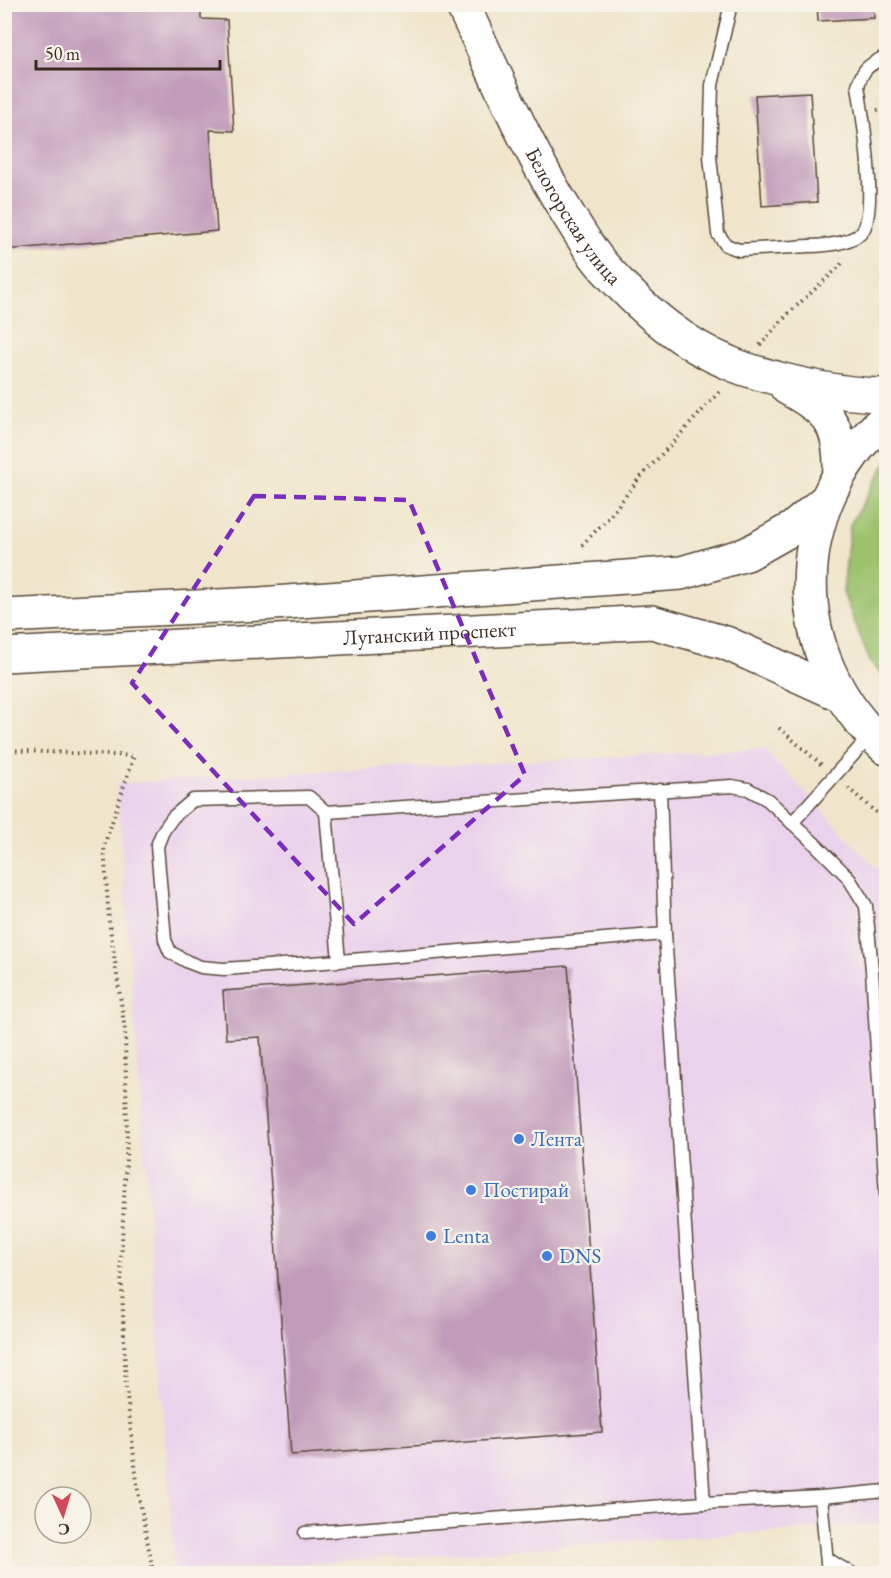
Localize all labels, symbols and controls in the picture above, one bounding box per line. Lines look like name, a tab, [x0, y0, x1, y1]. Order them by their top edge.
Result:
scale bar	[36, 33, 220, 71]
text: 50 m	[45, 42, 80, 65]
street label: Белогорская улица	[520, 142, 628, 291]
street label: Луганский проспект	[342, 615, 517, 651]
place label: Лента	[531, 1125, 583, 1152]
marker: Лента	[512, 1132, 526, 1146]
place label: Постирай	[483, 1176, 569, 1203]
marker: Постирай	[464, 1183, 478, 1197]
place label: Lenta	[443, 1222, 490, 1249]
marker: Lenta	[424, 1229, 438, 1243]
place label: DNS	[559, 1242, 601, 1269]
marker: DNS	[540, 1249, 554, 1263]
north arrow	[33, 1485, 93, 1545]
text: С	[58, 1519, 70, 1540]

